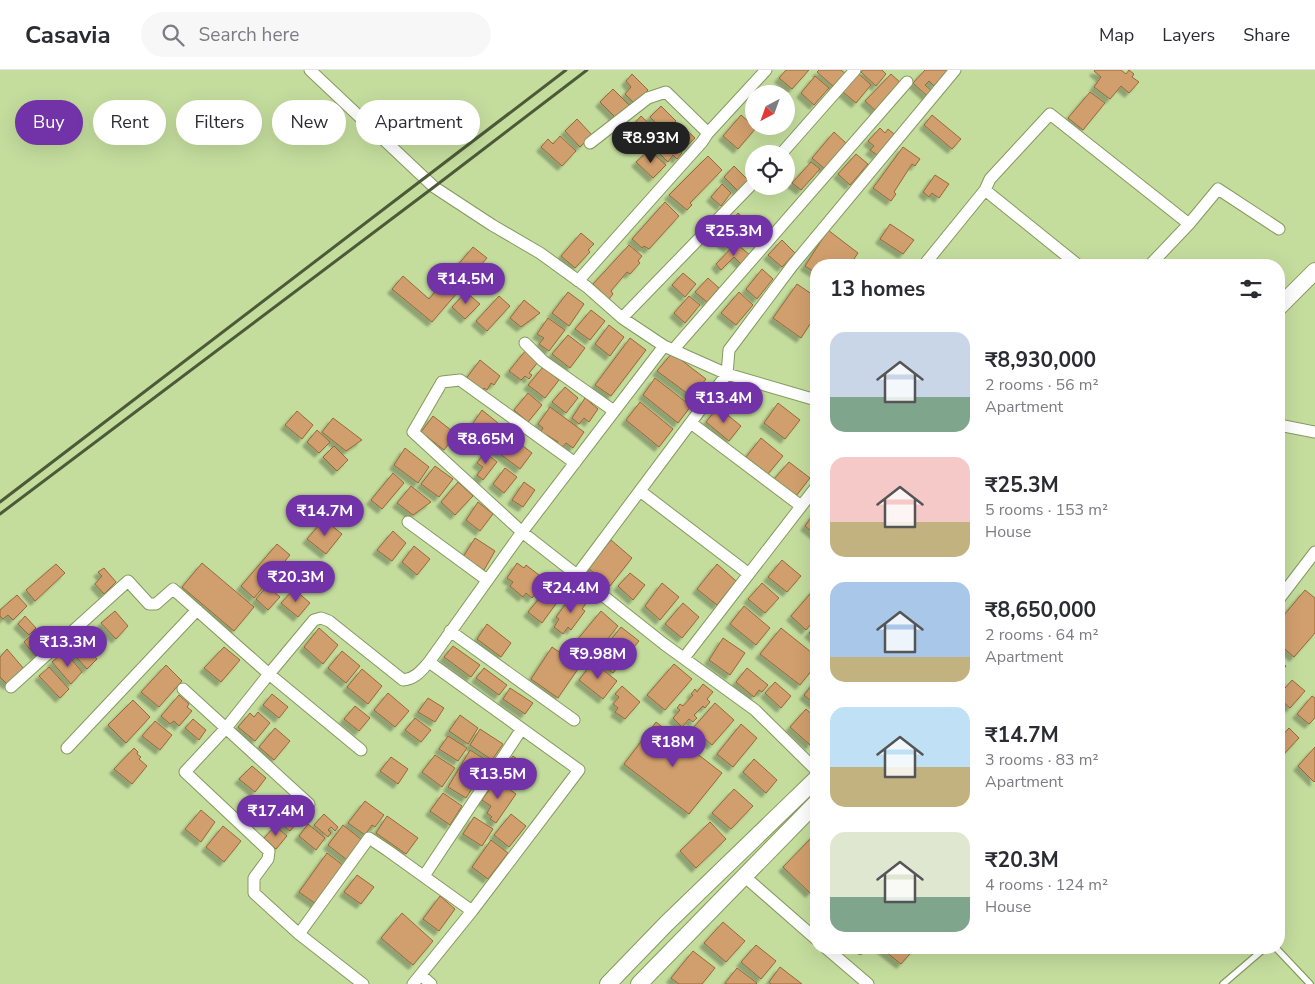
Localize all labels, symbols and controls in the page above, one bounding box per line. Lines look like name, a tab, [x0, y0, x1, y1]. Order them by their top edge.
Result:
search box	[141, 12, 491, 57]
text: Casavia	[25, 19, 111, 51]
icon: search	[159, 21, 187, 49]
text: Search here	[199, 22, 299, 48]
text: Map	[1099, 23, 1134, 47]
text: Layers	[1162, 23, 1215, 47]
text: Share	[1243, 23, 1290, 47]
north arrow	[745, 85, 795, 135]
map controls	[745, 85, 795, 195]
chip: Buy	[15, 100, 83, 145]
chip: Rent	[93, 100, 166, 145]
chip: Filters	[176, 100, 262, 145]
chip: New	[272, 100, 346, 145]
chip: Apartment	[356, 100, 480, 145]
pin: ₹8.93M	[610, 122, 692, 164]
text: ₹8.93M	[623, 127, 679, 149]
button: locate	[745, 145, 795, 195]
pin: ₹25.3M	[693, 214, 775, 257]
text: ₹25.3M	[706, 220, 762, 242]
pin: ₹14.5M	[425, 262, 507, 305]
text: ₹14.5M	[438, 268, 494, 290]
text: 13 homes	[830, 275, 925, 303]
icon: filters	[1237, 275, 1265, 303]
text: ₹8,930,000	[985, 346, 1096, 374]
icon: home	[870, 352, 930, 412]
text: 2 rooms · 56 m²	[985, 374, 1098, 396]
pin: ₹13.4M	[683, 382, 765, 424]
text: ₹13.4M	[696, 387, 752, 409]
text: Apartment	[985, 396, 1063, 418]
pin: ₹8.65M	[445, 422, 527, 465]
text: ₹8.65M	[458, 428, 514, 450]
text: ₹25.3M	[985, 471, 1059, 499]
icon: home	[870, 477, 930, 537]
pin: ₹14.7M	[284, 494, 366, 537]
text: 5 rooms · 153 m²	[985, 499, 1108, 521]
text: ₹14.7M	[297, 500, 353, 522]
text: House	[985, 521, 1031, 543]
pin: ₹20.3M	[255, 560, 337, 603]
text: ₹20.3M	[268, 566, 324, 588]
pin: ₹24.4M	[530, 572, 612, 614]
text: ₹24.4M	[543, 577, 599, 599]
text: ₹8,650,000	[985, 596, 1096, 624]
icon: home	[870, 602, 930, 662]
text: 2 rooms · 64 m²	[985, 624, 1098, 646]
pin: ₹13.3M	[27, 626, 109, 668]
text: ₹13.3M	[40, 631, 96, 653]
pin: ₹9.98M	[557, 638, 639, 680]
text: ₹9.98M	[570, 643, 626, 665]
text: Apartment	[985, 646, 1063, 668]
text: ₹14.7M	[985, 721, 1059, 749]
pin: ₹18M	[643, 726, 703, 768]
icon: home	[870, 727, 930, 787]
text: ₹18M	[652, 731, 694, 753]
text: 3 rooms · 83 m²	[985, 749, 1098, 771]
pin: ₹13.5M	[457, 758, 539, 800]
text: ₹13.5M	[470, 763, 526, 785]
text: Apartment	[985, 771, 1063, 793]
pin: ₹17.4M	[235, 794, 317, 837]
text: ₹17.4M	[248, 800, 304, 822]
text: ₹20.3M	[985, 846, 1059, 874]
icon: home	[870, 852, 930, 912]
text: 4 rooms · 124 m²	[985, 874, 1108, 896]
text: House	[985, 896, 1031, 918]

